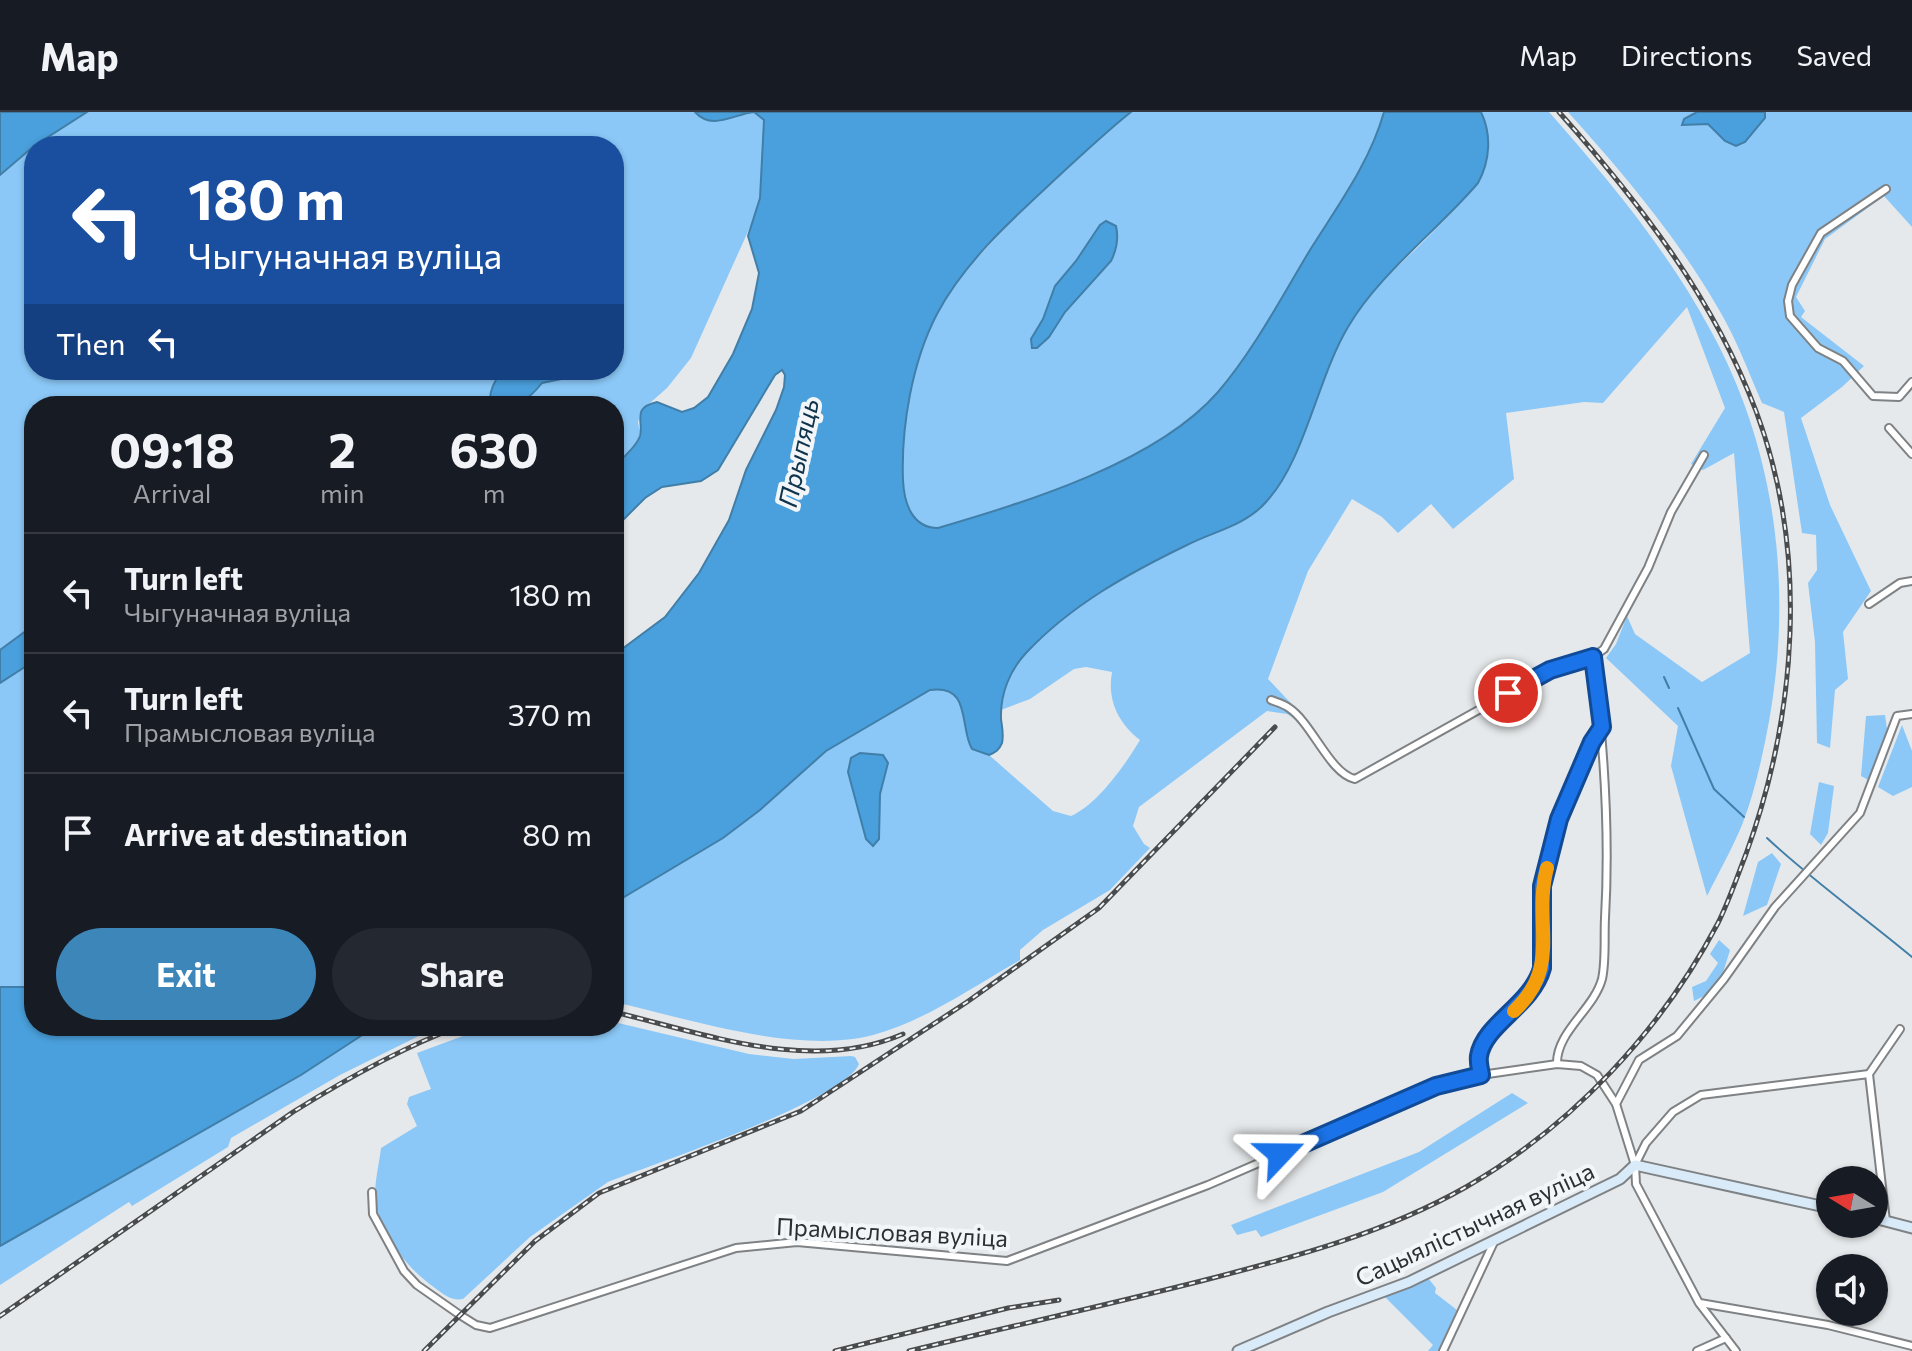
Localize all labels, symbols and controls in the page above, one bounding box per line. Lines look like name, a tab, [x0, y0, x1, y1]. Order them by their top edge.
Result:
text: Map	[40, 32, 119, 79]
text: Map	[1519, 38, 1577, 72]
text: Directions	[1621, 38, 1752, 72]
text: Saved	[1796, 38, 1872, 72]
text: 180 m	[188, 163, 345, 232]
icon: left	[56, 168, 160, 272]
text: Чыгуначная вуліца	[188, 232, 502, 276]
icon: left	[141, 320, 185, 364]
text: Then	[56, 324, 125, 361]
water label: Прыпяць	[771, 395, 824, 510]
text: 09:18	[109, 419, 235, 478]
text: 2	[329, 419, 356, 478]
text: 630	[450, 419, 539, 478]
text: Arrival	[133, 477, 211, 508]
text: min	[320, 477, 364, 508]
text: m	[483, 477, 505, 508]
text: Turn left	[124, 559, 243, 596]
icon: left	[56, 571, 100, 615]
text: 180 m	[509, 575, 592, 612]
text: Чыгуначная вуліца	[124, 596, 351, 627]
pin	[1474, 659, 1542, 727]
icon: arrive	[1486, 671, 1530, 715]
text: Turn left	[124, 679, 243, 716]
icon: left	[56, 691, 100, 735]
text: 370 m	[508, 695, 592, 732]
text: Прамысловая вуліца	[124, 716, 375, 747]
icon: arrive	[56, 811, 100, 855]
text: Arrive at destination	[124, 815, 408, 852]
text: 80 m	[522, 815, 592, 852]
button: Exit	[56, 928, 316, 1020]
button: Share	[332, 928, 592, 1020]
position arrow	[1238, 1112, 1322, 1196]
street label: Сацыялістычная вуліца	[1350, 1156, 1598, 1292]
north arrow	[1816, 1166, 1888, 1238]
map controls	[1816, 1166, 1888, 1326]
street label: Прамысловая вуліца	[775, 1211, 1009, 1252]
button: sound	[1816, 1254, 1888, 1326]

